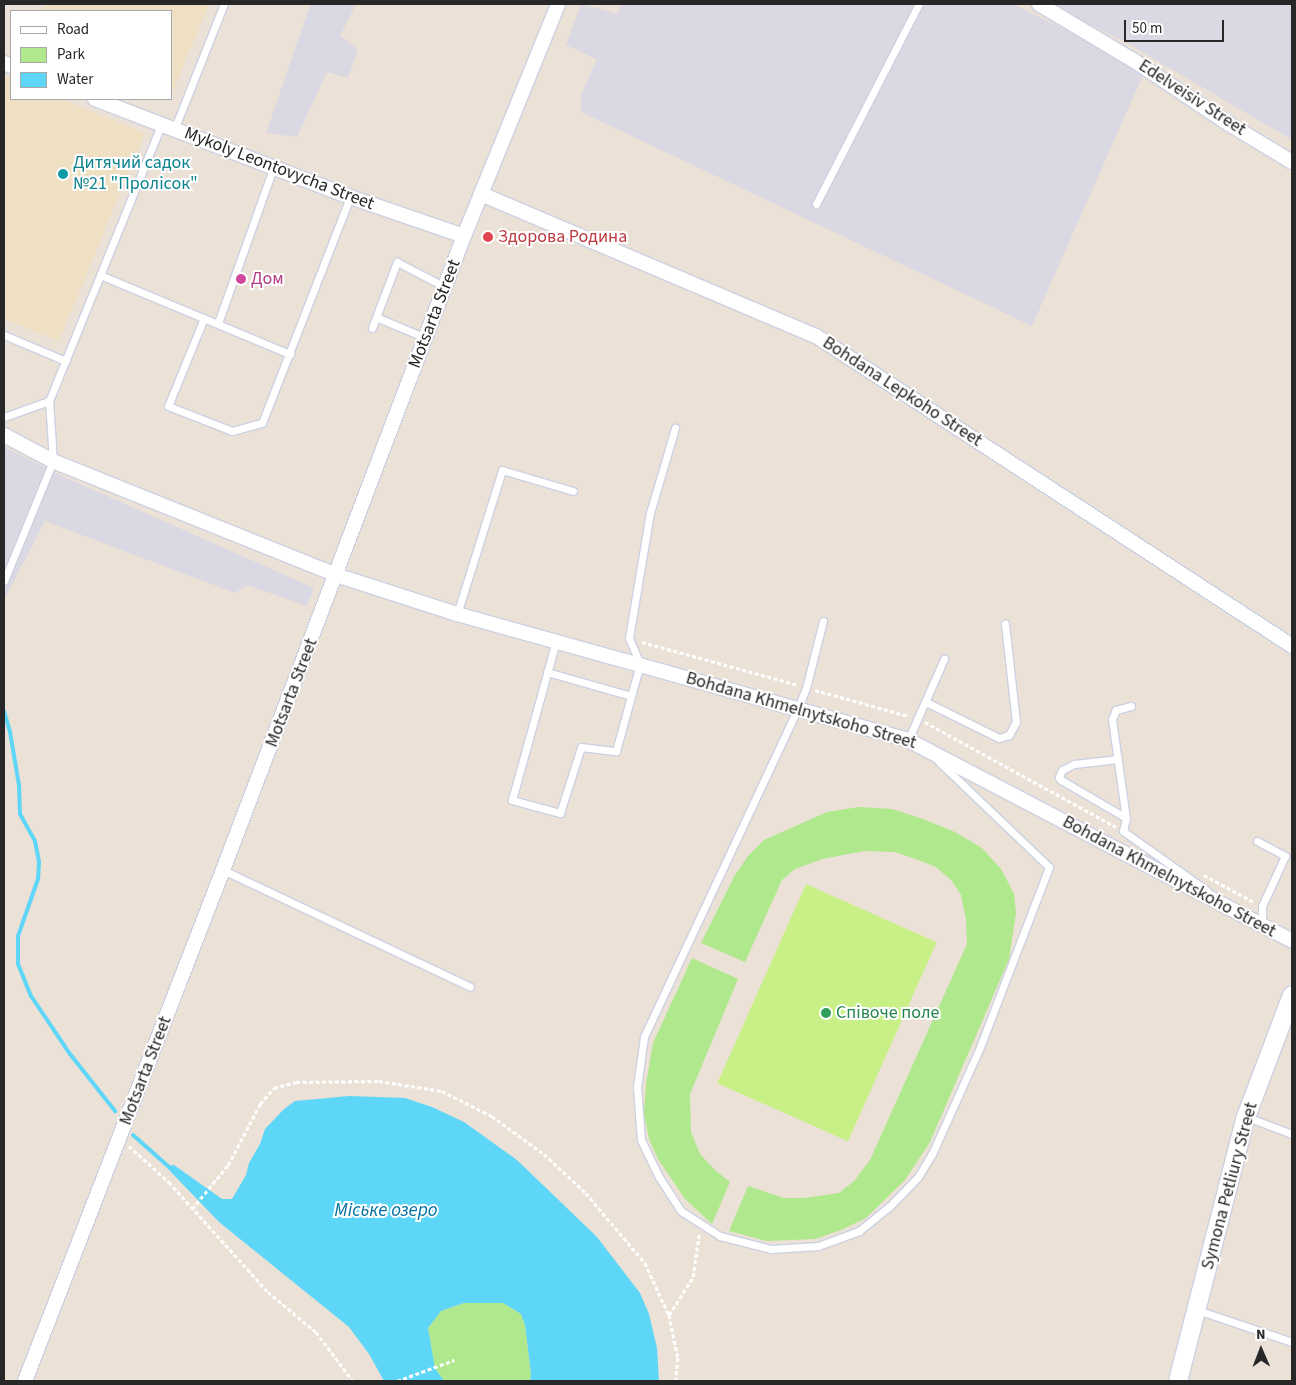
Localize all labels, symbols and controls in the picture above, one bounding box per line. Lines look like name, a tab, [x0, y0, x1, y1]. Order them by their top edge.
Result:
legend	[10, 10, 172, 100]
scale bar	[1126, 10, 1226, 42]
text: 50 m	[1132, 18, 1162, 39]
text: Road	[57, 19, 89, 40]
text: Park	[57, 44, 85, 65]
street label: Edelveisiv Street	[1134, 55, 1250, 141]
text: Water	[57, 69, 93, 90]
street label: Mykoly Leontovycha Street	[181, 123, 377, 215]
place label: Дитячий садок №21 "Пролісок"	[73, 153, 198, 195]
marker: Дитячий садок №21 "Пролісок"	[57, 168, 69, 180]
place label: Здорова Родина	[498, 226, 627, 248]
marker: Здорова Родина	[482, 231, 494, 243]
street label: Motsarta Street	[404, 257, 466, 371]
place label: Дом	[251, 268, 284, 290]
marker: Дом	[235, 273, 247, 285]
street label: Bohdana Lepkoho Street	[818, 332, 986, 452]
street label: Motsarta Street	[261, 636, 323, 750]
street label: Bohdana Khmelnytskoho Street	[683, 668, 919, 754]
street label: Bohdana Khmelnytskoho Street	[1059, 811, 1279, 943]
place label: Співоче поле	[836, 1002, 939, 1024]
marker: Співоче поле	[820, 1007, 832, 1019]
street label: Motsarta Street	[115, 1014, 177, 1128]
street label: Symona Petliury Street	[1197, 1100, 1263, 1272]
water label: Міське озеро	[334, 1200, 438, 1222]
north arrow	[1236, 1325, 1286, 1375]
text: N	[1256, 1325, 1266, 1345]

